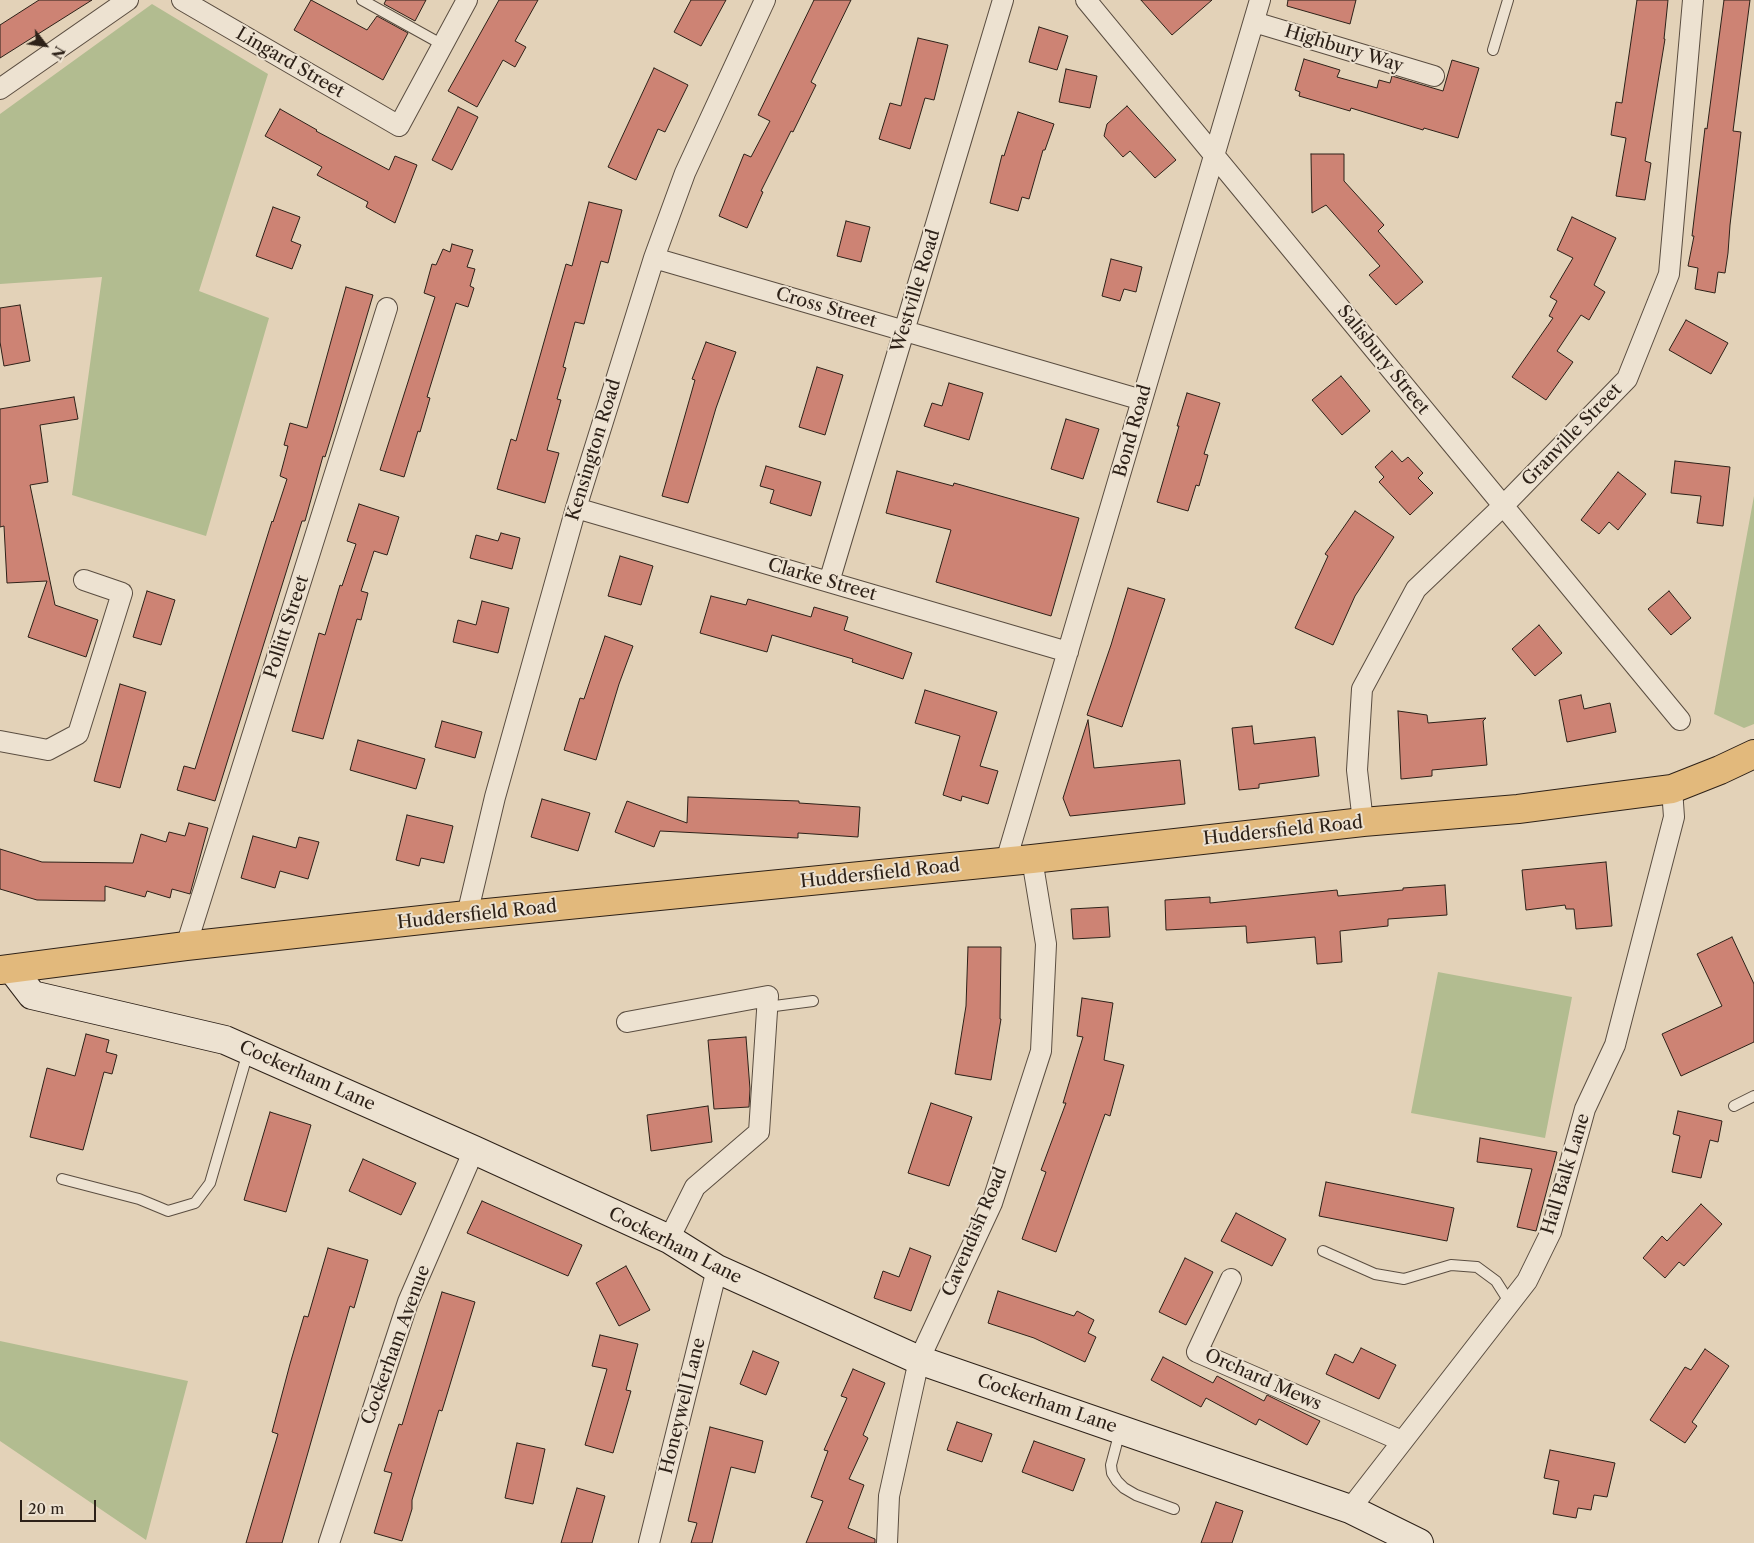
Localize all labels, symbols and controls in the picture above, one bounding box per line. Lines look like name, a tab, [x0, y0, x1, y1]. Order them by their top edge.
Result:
north arrow	[20, 20, 70, 70]
street label: Highbury Way	[1282, 21, 1406, 77]
street label: Lingard Street	[232, 23, 348, 103]
text: N	[47, 43, 69, 62]
street label: Westville Road	[887, 227, 945, 355]
street label: Cross Street	[773, 283, 879, 333]
street label: Salisbury Street	[1332, 301, 1434, 419]
street label: Kensington Road	[562, 377, 626, 523]
street label: Granville Street	[1518, 379, 1626, 491]
street label: Bond Road	[1110, 382, 1156, 480]
street label: Clarke Street	[765, 554, 879, 606]
street label: Pollitt Street	[260, 573, 314, 681]
street label: Huddersfield Road	[1202, 812, 1364, 850]
street label: Huddersfield Road	[799, 855, 961, 893]
street label: Huddersfield Road	[396, 896, 558, 934]
street label: Cockerham Lane	[236, 1036, 378, 1116]
street label: Hall Balk Lane	[1537, 1111, 1595, 1237]
street label: Cavendish Road	[938, 1164, 1012, 1300]
street label: Cockerham Lane	[605, 1203, 745, 1289]
street label: Cockerham Avenue	[357, 1262, 435, 1428]
street label: Honeywell Lane	[656, 1336, 710, 1476]
street label: Orchard Mews	[1201, 1345, 1325, 1415]
street label: Cockerham Lane	[974, 1370, 1120, 1438]
scale bar	[22, 1490, 99, 1522]
text: 20 m	[28, 1499, 64, 1518]

